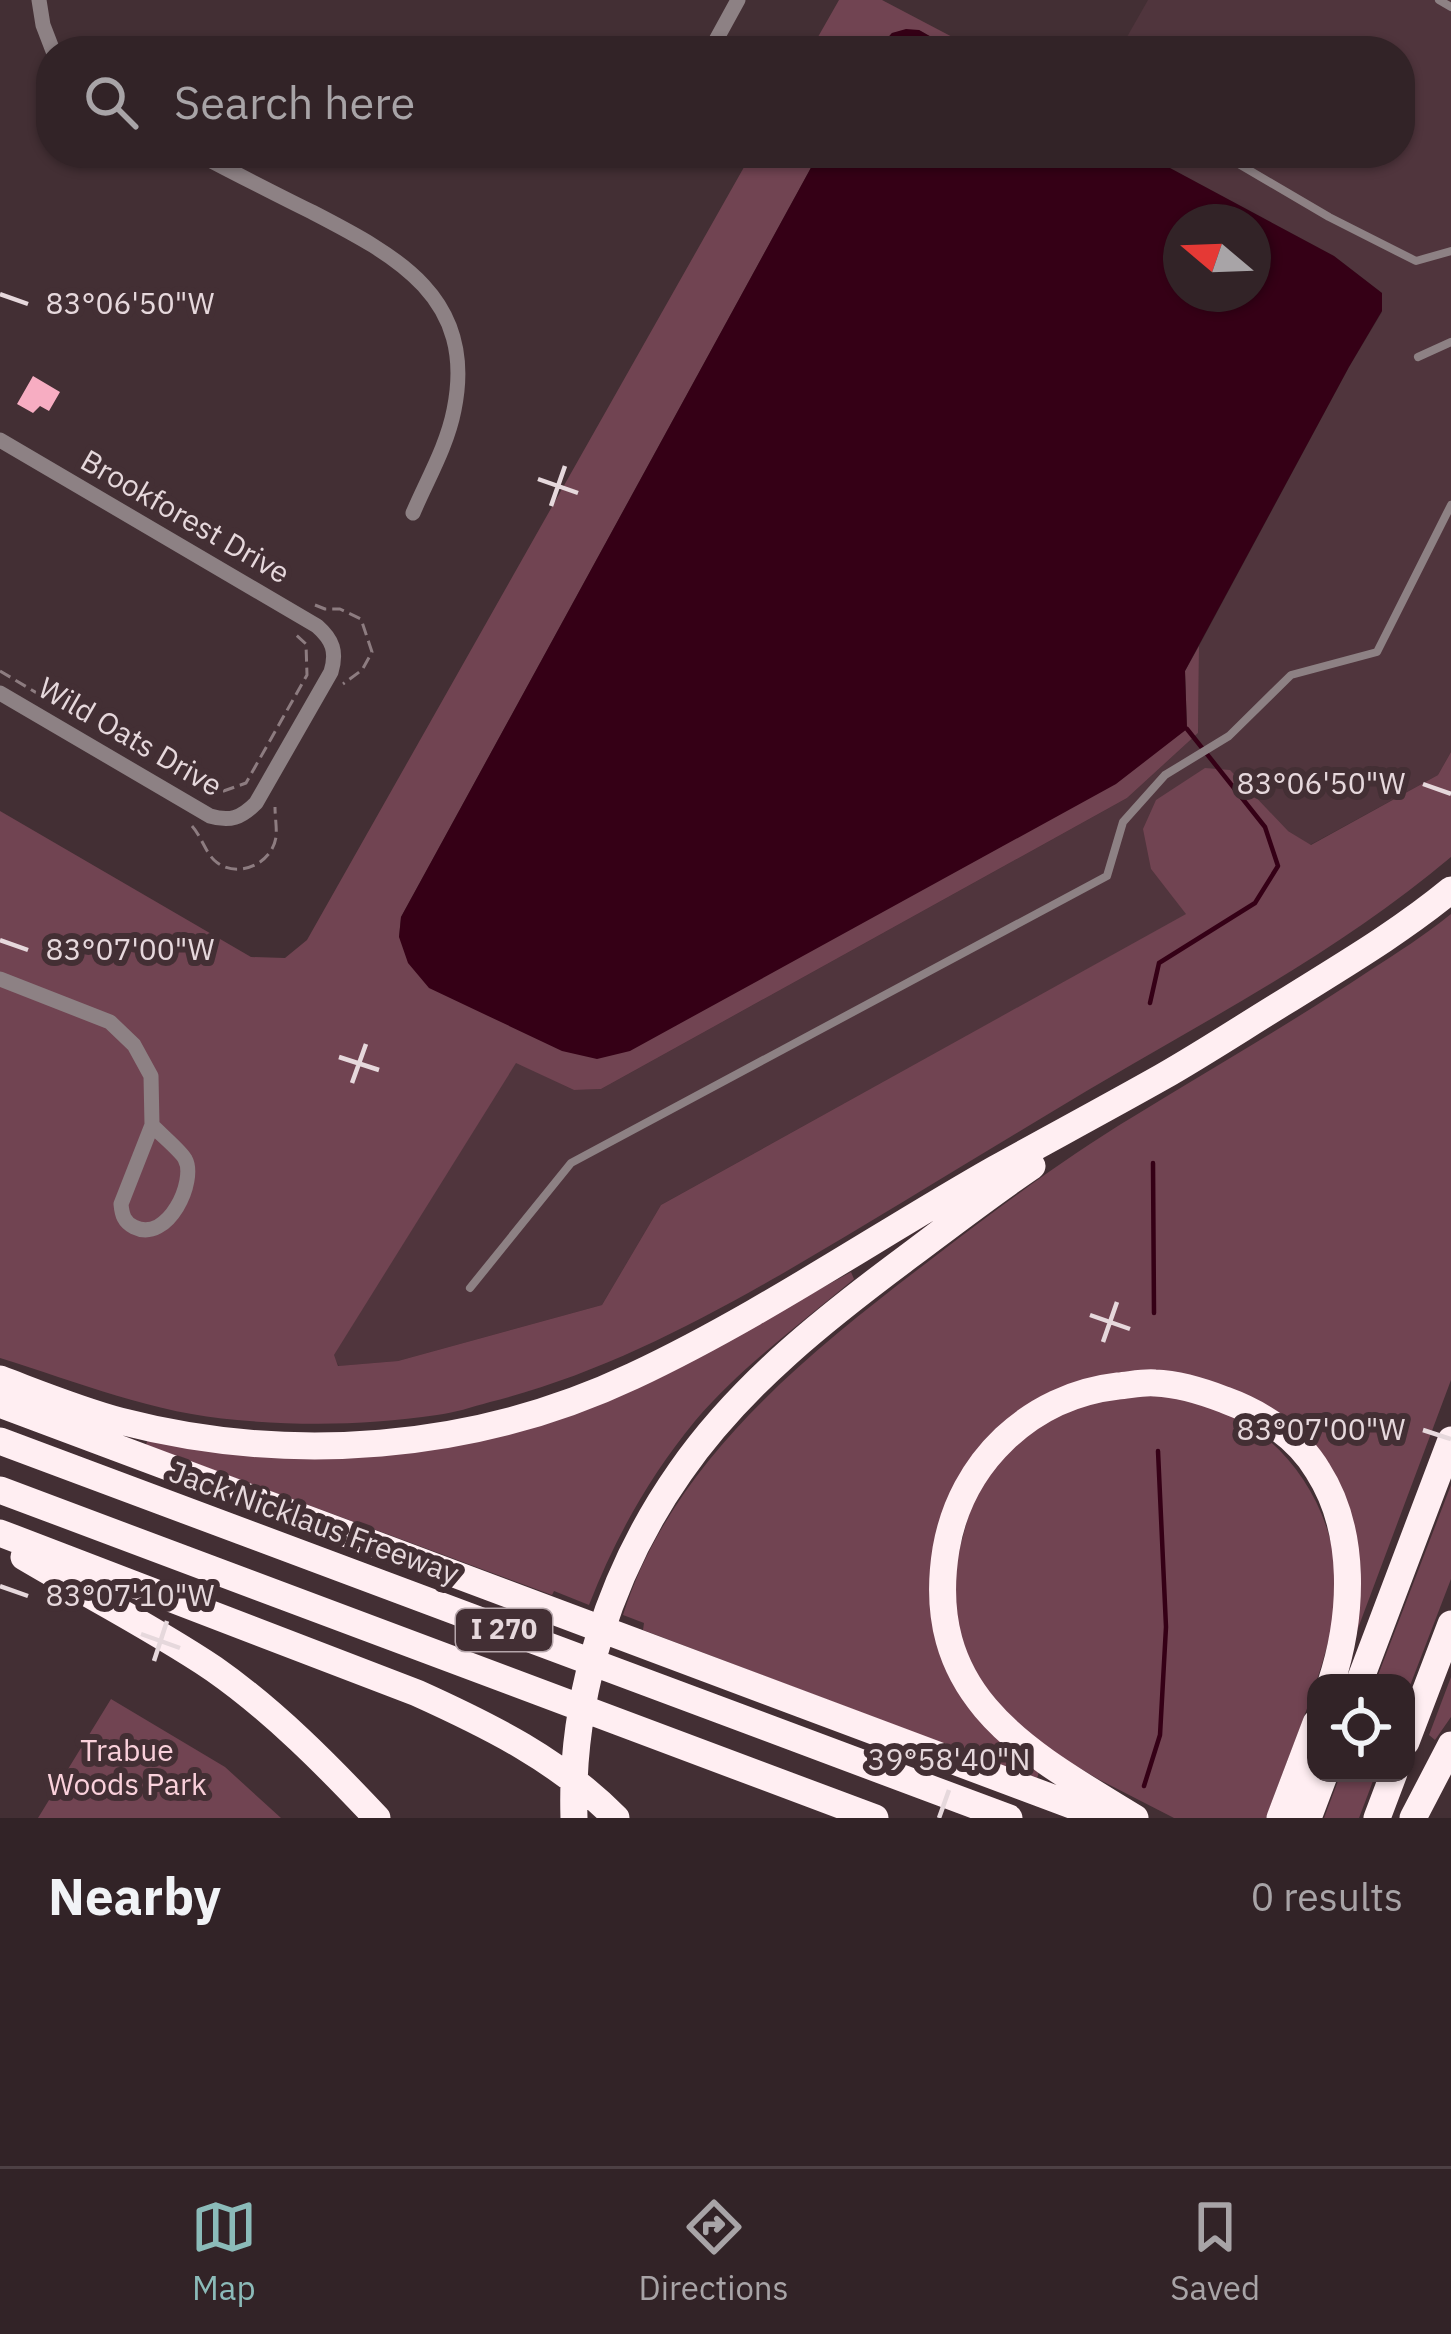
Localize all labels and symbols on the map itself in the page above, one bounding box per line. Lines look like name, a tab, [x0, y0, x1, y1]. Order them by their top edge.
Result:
north arrow	[1163, 204, 1271, 312]
text: 83°06'50"W	[45, 283, 215, 322]
street label: Brookforest Drive	[74, 440, 297, 591]
street label: Wild Oats Drive	[32, 667, 230, 804]
text: 83°06'50"W	[1236, 763, 1406, 802]
text: 83°07'00"W	[45, 929, 215, 968]
text: 83°07'00"W	[1236, 1409, 1406, 1448]
street label: Jack Nicklaus Freeway	[164, 1451, 465, 1592]
text: 83°07'10"W	[45, 1575, 215, 1614]
road number: I 270	[456, 1609, 552, 1651]
park label: Trabue Woods Park	[47, 1730, 207, 1803]
text: 39°58'40"N	[867, 1739, 1031, 1778]

